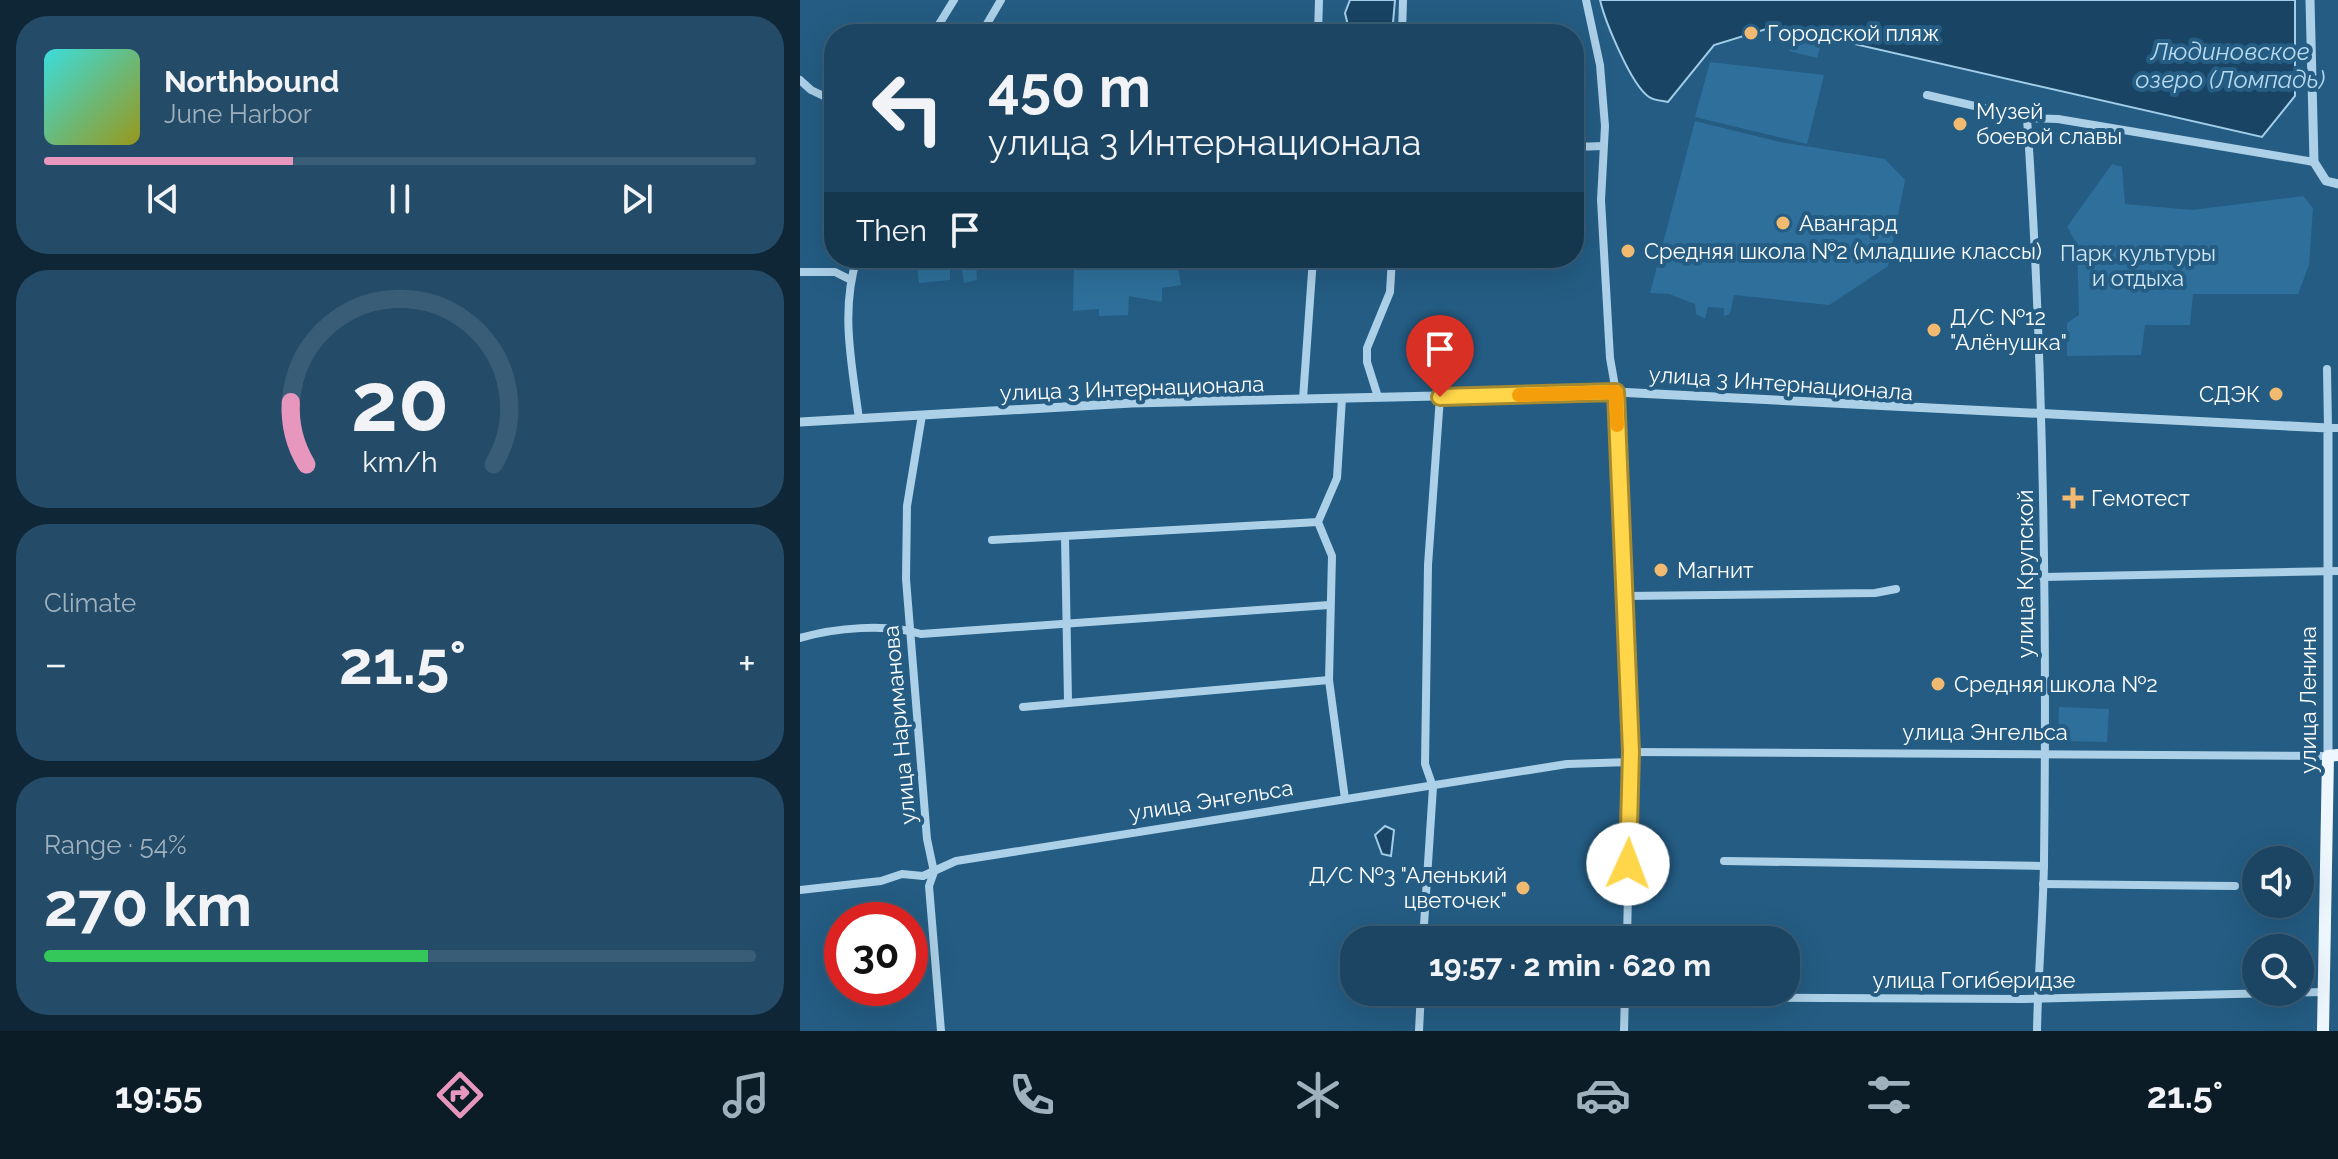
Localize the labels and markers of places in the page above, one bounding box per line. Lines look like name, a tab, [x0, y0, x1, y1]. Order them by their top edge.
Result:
place label: Городской пляж	[1767, 20, 1939, 46]
marker: Городской пляж	[1742, 24, 1760, 42]
place label: Музей боевой славы	[1976, 98, 2122, 149]
marker: Музей боевой славы	[1951, 115, 1969, 133]
place label: Авангард	[1799, 210, 1898, 236]
marker: Авангард	[1774, 214, 1792, 232]
place label: Средняя школа №2 (младшие классы)	[1644, 238, 2042, 264]
marker: Средняя школа №2 (младшие классы)	[1619, 242, 1637, 260]
place label: Д/С №12 "Алёнушка"	[1950, 304, 2067, 355]
pin	[1406, 315, 1474, 397]
marker: Д/С №12 "Алёнушка"	[1925, 321, 1943, 339]
place label: СДЭК	[2199, 381, 2260, 407]
marker: СДЭК	[2267, 385, 2285, 403]
place label: Гемотест	[2091, 485, 2190, 511]
marker: Гемотест	[2062, 487, 2084, 509]
place label: Магнит	[1677, 557, 1754, 583]
marker: Магнит	[1652, 561, 1670, 579]
place label: Средняя школа №2	[1954, 671, 2158, 697]
marker: Средняя школа №2	[1929, 675, 1947, 693]
place label: Д/С №3 "Аленький цветочек"	[1309, 862, 1507, 913]
marker: Д/С №3 "Аленький цветочек"	[1514, 879, 1532, 897]

